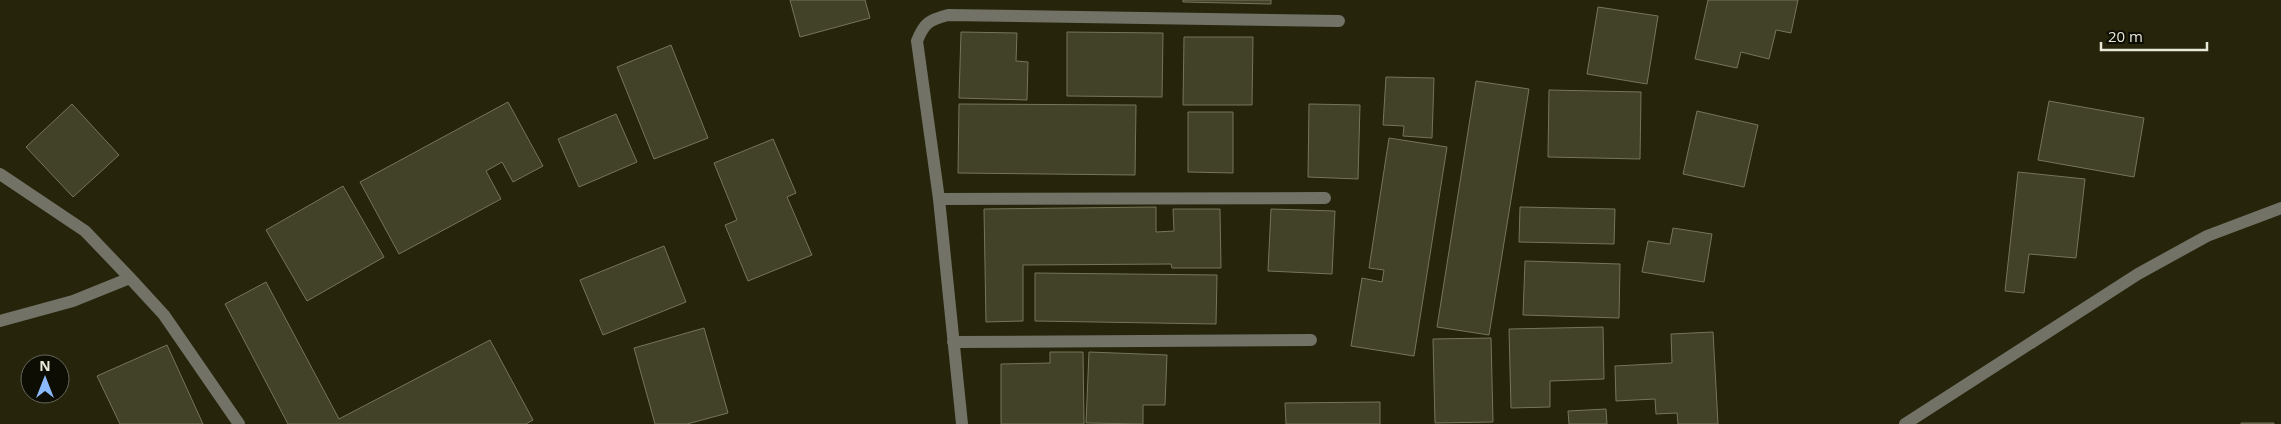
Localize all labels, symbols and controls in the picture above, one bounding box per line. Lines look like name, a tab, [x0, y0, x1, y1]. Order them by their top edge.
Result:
scale bar	[2101, 20, 2207, 52]
text: 20 m	[2108, 26, 2143, 46]
north arrow	[20, 354, 70, 404]
text: N	[39, 356, 51, 375]

